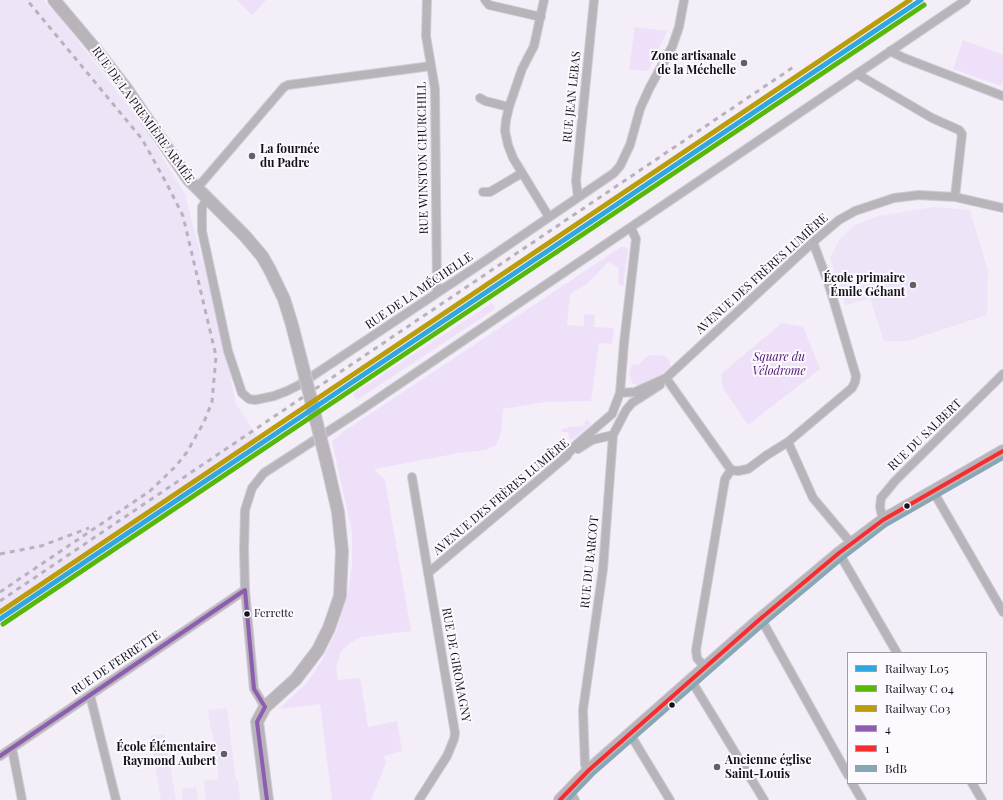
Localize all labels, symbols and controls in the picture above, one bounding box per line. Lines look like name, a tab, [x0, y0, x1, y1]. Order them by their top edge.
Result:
street label: RUE DE LA PREMIÈRE ARMÉE	[89, 44, 197, 186]
place label: Zone artisanale de la Méchelle	[651, 49, 736, 77]
street label: RUE JEAN LEBAS	[560, 51, 584, 143]
marker: Zone artisanale de la Méchelle	[739, 58, 749, 68]
street label: RUE WINSTON CHURCHILL	[414, 82, 432, 234]
place label: La fournée du Padre	[260, 142, 319, 170]
marker: La fournée du Padre	[247, 151, 257, 161]
street label: AVENUE DES FRÈRES LUMIÈRE	[693, 211, 831, 337]
street label: RUE DE LA MÉCHELLE	[363, 250, 475, 332]
place label: École primaire Émile Géhant	[823, 271, 905, 299]
marker: École primaire Émile Géhant	[908, 280, 918, 290]
park label: Square du Vélodrome	[752, 350, 806, 378]
street label: RUE DU SALBERT	[885, 396, 965, 474]
street label: AVENUE DES FRÈRES LUMIÈRE	[430, 436, 572, 558]
unlabelled marker	[902, 501, 912, 511]
street label: RUE DU BARCOT	[578, 515, 602, 609]
place label: Ferrette	[254, 607, 294, 621]
street label: RUE DE GIROMAGNY	[439, 607, 473, 723]
marker: Ferrette	[242, 609, 252, 619]
street label: RUE DE FERRETTE	[69, 628, 163, 698]
legend	[847, 652, 987, 784]
text: Railway L05	[885, 660, 949, 676]
text: Railway C 04	[885, 680, 954, 696]
unlabelled marker	[667, 700, 677, 710]
text: Railway C03	[885, 700, 950, 716]
text: 4	[885, 720, 891, 736]
place label: École Élémentaire Raymond Aubert	[116, 740, 216, 768]
text: 1	[885, 740, 889, 756]
marker: École Élémentaire Raymond Aubert	[219, 749, 229, 759]
place label: Ancienne église Saint-Louis	[725, 753, 811, 781]
text: BdB	[885, 760, 907, 776]
marker: Ancienne église Saint-Louis	[712, 762, 722, 772]

